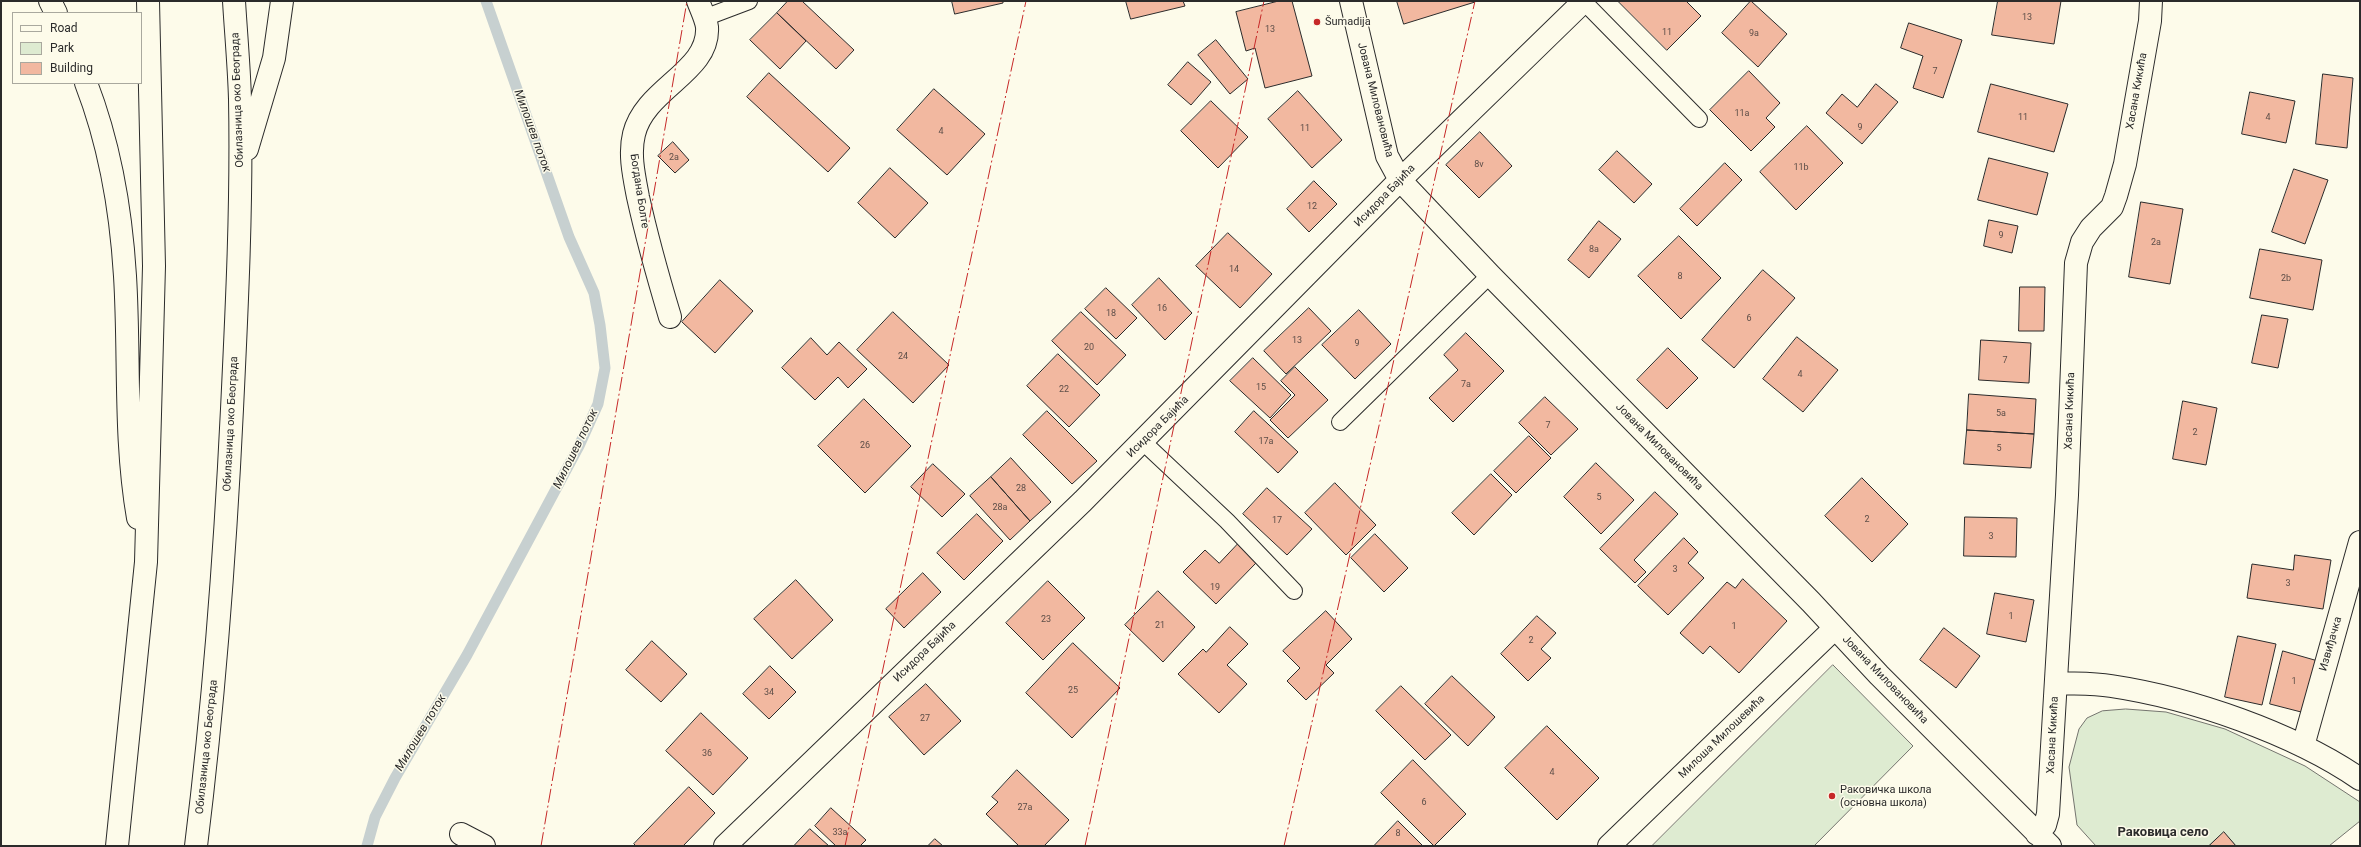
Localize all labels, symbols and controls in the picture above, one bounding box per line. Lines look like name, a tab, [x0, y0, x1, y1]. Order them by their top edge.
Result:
legend	[12, 12, 142, 84]
house number: 13	[2022, 13, 2032, 23]
place label: Šumadija	[1325, 15, 1371, 29]
marker: Šumadija	[1312, 17, 1322, 27]
text: Road	[50, 21, 78, 35]
house number: 13	[1265, 25, 1275, 35]
house number: 11	[1662, 28, 1672, 38]
house number: 9a	[1749, 29, 1759, 39]
street label: Обилазница око Београда	[229, 32, 247, 168]
text: Park	[50, 41, 74, 55]
street label: Јована Миловановића	[1354, 41, 1396, 159]
street label: Хасана Кикића	[2124, 52, 2150, 130]
text: Building	[50, 61, 93, 75]
house number: 7	[1932, 67, 1938, 77]
water label: Милошев поток	[510, 88, 554, 174]
house number: 11a	[1734, 109, 1750, 119]
house number: 11	[2018, 113, 2028, 123]
house number: 4	[2265, 113, 2271, 123]
house number: 9	[1857, 123, 1863, 133]
house number: 11	[1300, 124, 1310, 134]
house number: 4	[938, 127, 944, 137]
street label: Богдана Болте	[627, 153, 651, 229]
house number: 2a	[669, 153, 679, 163]
house number: 8v	[1474, 160, 1484, 170]
street label: Исидора Бајића	[1352, 162, 1418, 230]
house number: 11b	[1793, 163, 1809, 173]
house number: 12	[1307, 202, 1317, 212]
house number: 9	[1998, 231, 2004, 241]
house number: 2a	[2151, 238, 2161, 248]
house number: 8a	[1589, 245, 1599, 255]
house number: 14	[1229, 265, 1239, 275]
house number: 8	[1677, 272, 1683, 282]
house number: 2b	[2281, 274, 2291, 284]
house number: 16	[1157, 304, 1167, 314]
house number: 18	[1106, 309, 1116, 319]
house number: 6	[1746, 314, 1752, 324]
house number: 13	[1292, 336, 1302, 346]
house number: 9	[1354, 339, 1360, 349]
house number: 20	[1084, 343, 1094, 353]
house number: 24	[898, 352, 908, 362]
street label: Обилазница око Београда	[221, 356, 241, 492]
house number: 7	[2002, 356, 2008, 366]
house number: 4	[1797, 370, 1803, 380]
street label: Хасана Кикића	[2062, 372, 2078, 450]
house number: 7a	[1461, 380, 1471, 390]
house number: 15	[1256, 383, 1266, 393]
house number: 22	[1059, 385, 1069, 395]
street label: Исидора Бајића	[1124, 393, 1192, 461]
street label: Јована Миловановића	[1613, 401, 1705, 493]
water label: Милошев поток	[550, 407, 602, 491]
house number: 5a	[1996, 409, 2006, 419]
house number: 7	[1545, 421, 1551, 431]
house number: 2	[2192, 428, 2198, 438]
house number: 17a	[1258, 437, 1274, 447]
house number: 26	[860, 441, 870, 451]
house number: 5	[1996, 444, 2002, 454]
house number: 28	[1016, 484, 1026, 494]
house number: 5	[1596, 493, 1602, 503]
house number: 28a	[992, 503, 1008, 513]
house number: 2	[1864, 515, 1870, 525]
house number: 17	[1272, 516, 1282, 526]
house number: 3	[1988, 532, 1994, 542]
house number: 3	[1672, 565, 1678, 575]
house number: 3	[2285, 579, 2291, 589]
house number: 19	[1210, 583, 1220, 593]
house number: 1	[2008, 612, 2014, 622]
house number: 23	[1041, 615, 1051, 625]
street label: Извиђачка	[2317, 615, 2345, 673]
street label: Исидора Бајића	[891, 619, 959, 685]
house number: 21	[1155, 621, 1165, 631]
house number: 1	[1731, 622, 1737, 632]
street label: Јована Миловановића	[1839, 633, 1931, 727]
house number: 2	[1528, 636, 1534, 646]
house number: 1	[2291, 677, 2297, 687]
street label: Обилазница око Београда	[193, 679, 221, 815]
house number: 25	[1068, 686, 1078, 696]
house number: 34	[764, 688, 774, 698]
water label: Милошев поток	[392, 692, 450, 774]
street label: Милоша Милошевића	[1676, 693, 1768, 781]
street label: Хасана Кикића	[2044, 696, 2062, 774]
house number: 27	[920, 714, 930, 724]
house number: 36	[702, 749, 712, 759]
house number: 4	[1549, 768, 1555, 778]
place label: Раковичка школа (основна школа)	[1840, 783, 1932, 809]
marker: Раковичка школа (основна школа)	[1827, 791, 1837, 801]
house number: 6	[1421, 798, 1427, 808]
house number: 27a	[1017, 803, 1033, 813]
district label: Раковица село	[2118, 825, 2208, 841]
house number: 33a	[832, 828, 848, 838]
house number: 8	[1395, 829, 1401, 839]

